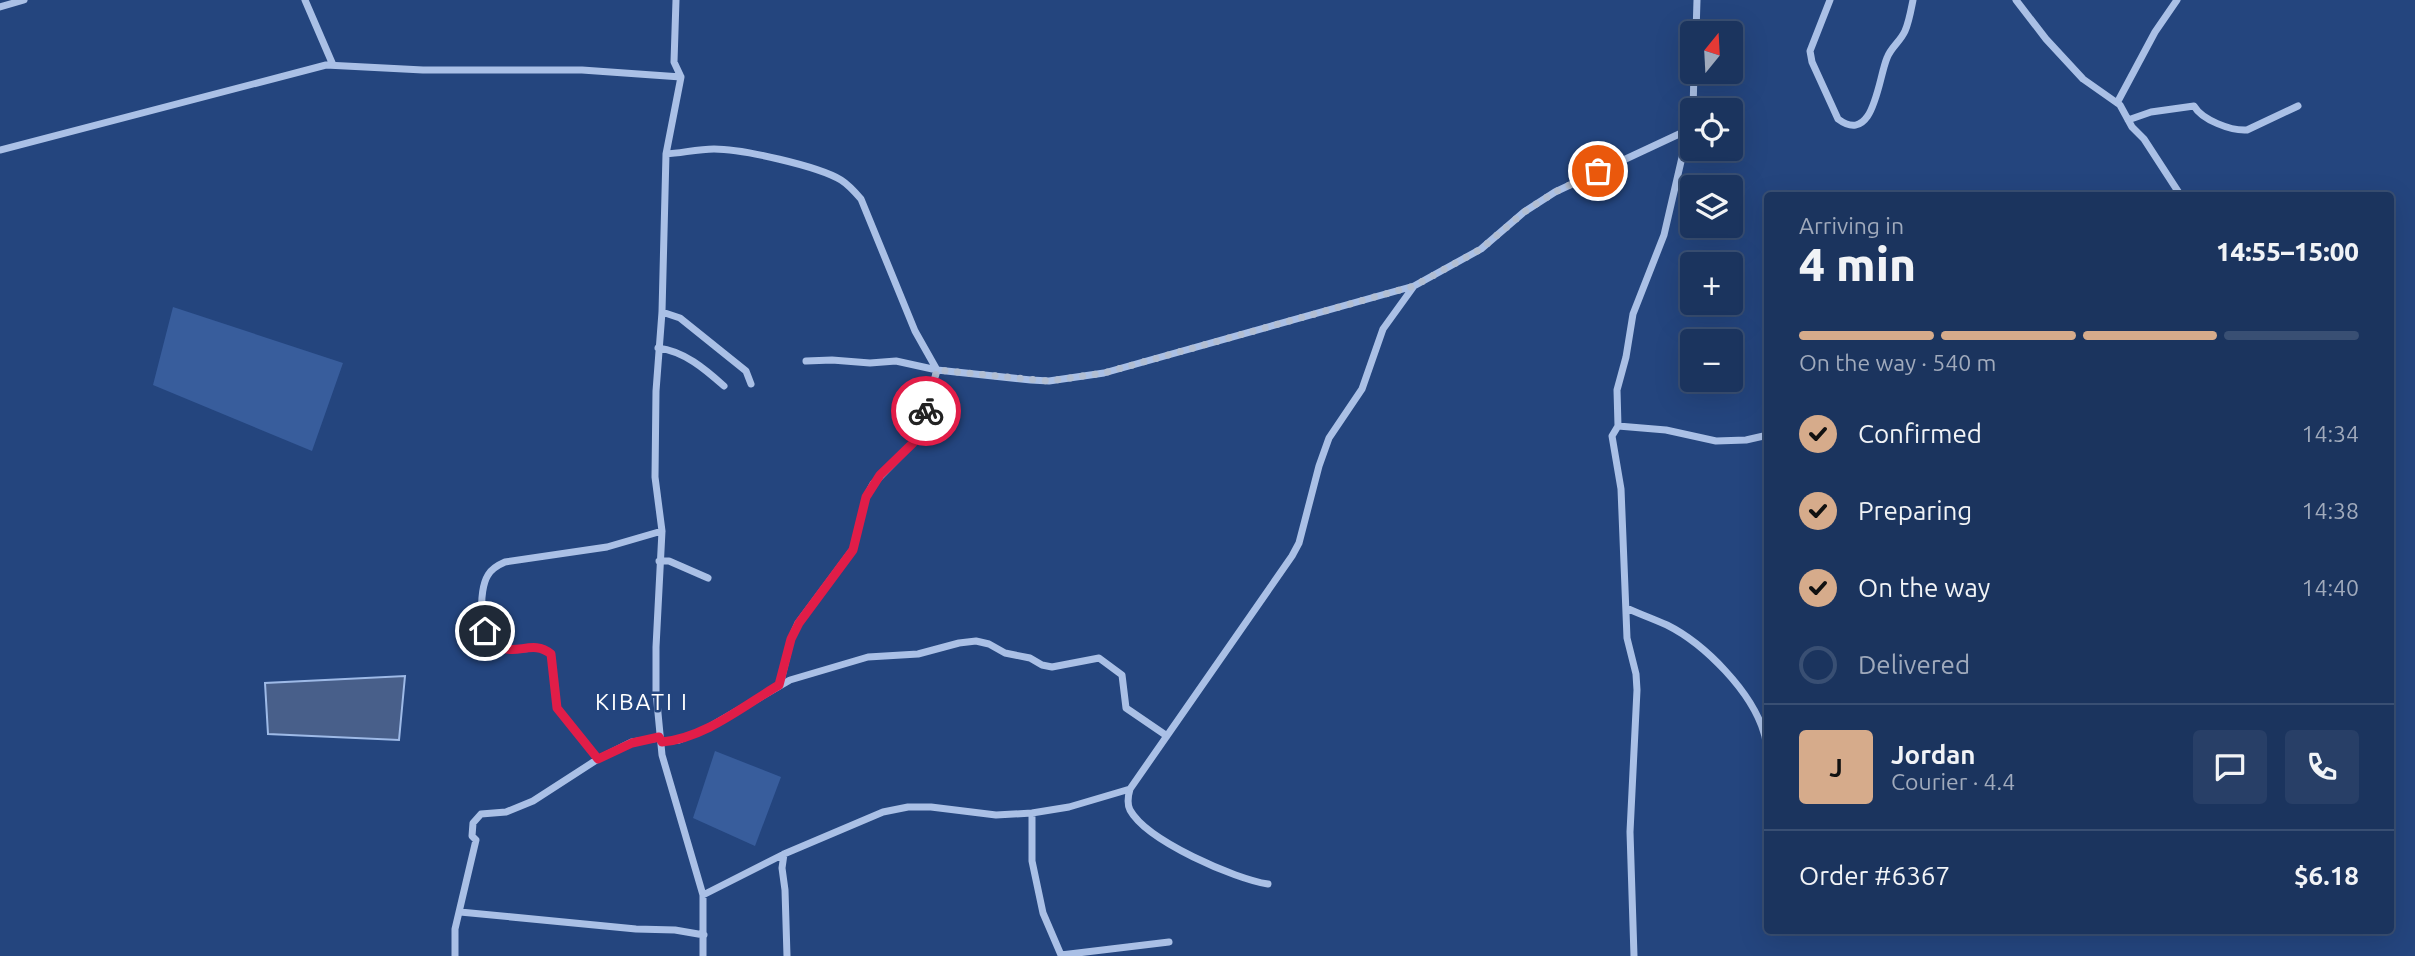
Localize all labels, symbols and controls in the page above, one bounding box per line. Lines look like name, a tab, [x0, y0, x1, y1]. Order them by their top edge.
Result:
north arrow	[1680, 21, 1743, 84]
map controls	[1680, 21, 1743, 392]
button: locate	[1680, 98, 1743, 161]
pin	[1568, 141, 1628, 201]
icon: bag	[1579, 152, 1617, 190]
button: layers	[1680, 175, 1743, 238]
text: Arriving in	[1799, 213, 1904, 238]
text: 14:55–15:00	[2216, 237, 2359, 266]
text: 4 min	[1799, 238, 1916, 290]
button: +	[1680, 252, 1743, 315]
button: −	[1680, 329, 1743, 392]
text: On the way · 540 m	[1799, 350, 1996, 375]
courier	[891, 376, 961, 446]
icon: bike	[907, 392, 945, 430]
icon: check	[1799, 415, 1837, 453]
text: Confirmed	[1858, 419, 1982, 448]
text: 14:34	[2301, 421, 2359, 446]
icon: check	[1799, 492, 1837, 530]
text: Preparing	[1858, 496, 1972, 525]
text: 14:38	[2301, 498, 2359, 523]
icon: check	[1799, 569, 1837, 607]
text: On the way	[1858, 573, 1990, 602]
text: 14:40	[2301, 575, 2359, 600]
pin	[455, 601, 515, 661]
icon: home	[466, 612, 504, 650]
text: Delivered	[1858, 650, 1970, 679]
district label: KIBATI I	[595, 689, 689, 714]
button: chat	[2193, 730, 2267, 804]
button: phone	[2285, 730, 2359, 804]
text: Jordan	[1891, 740, 1976, 769]
text: J	[1829, 753, 1843, 782]
text: Courier · 4.4	[1891, 769, 2015, 794]
text: Order #6367	[1799, 861, 1950, 890]
text: $6.18	[2294, 861, 2359, 890]

